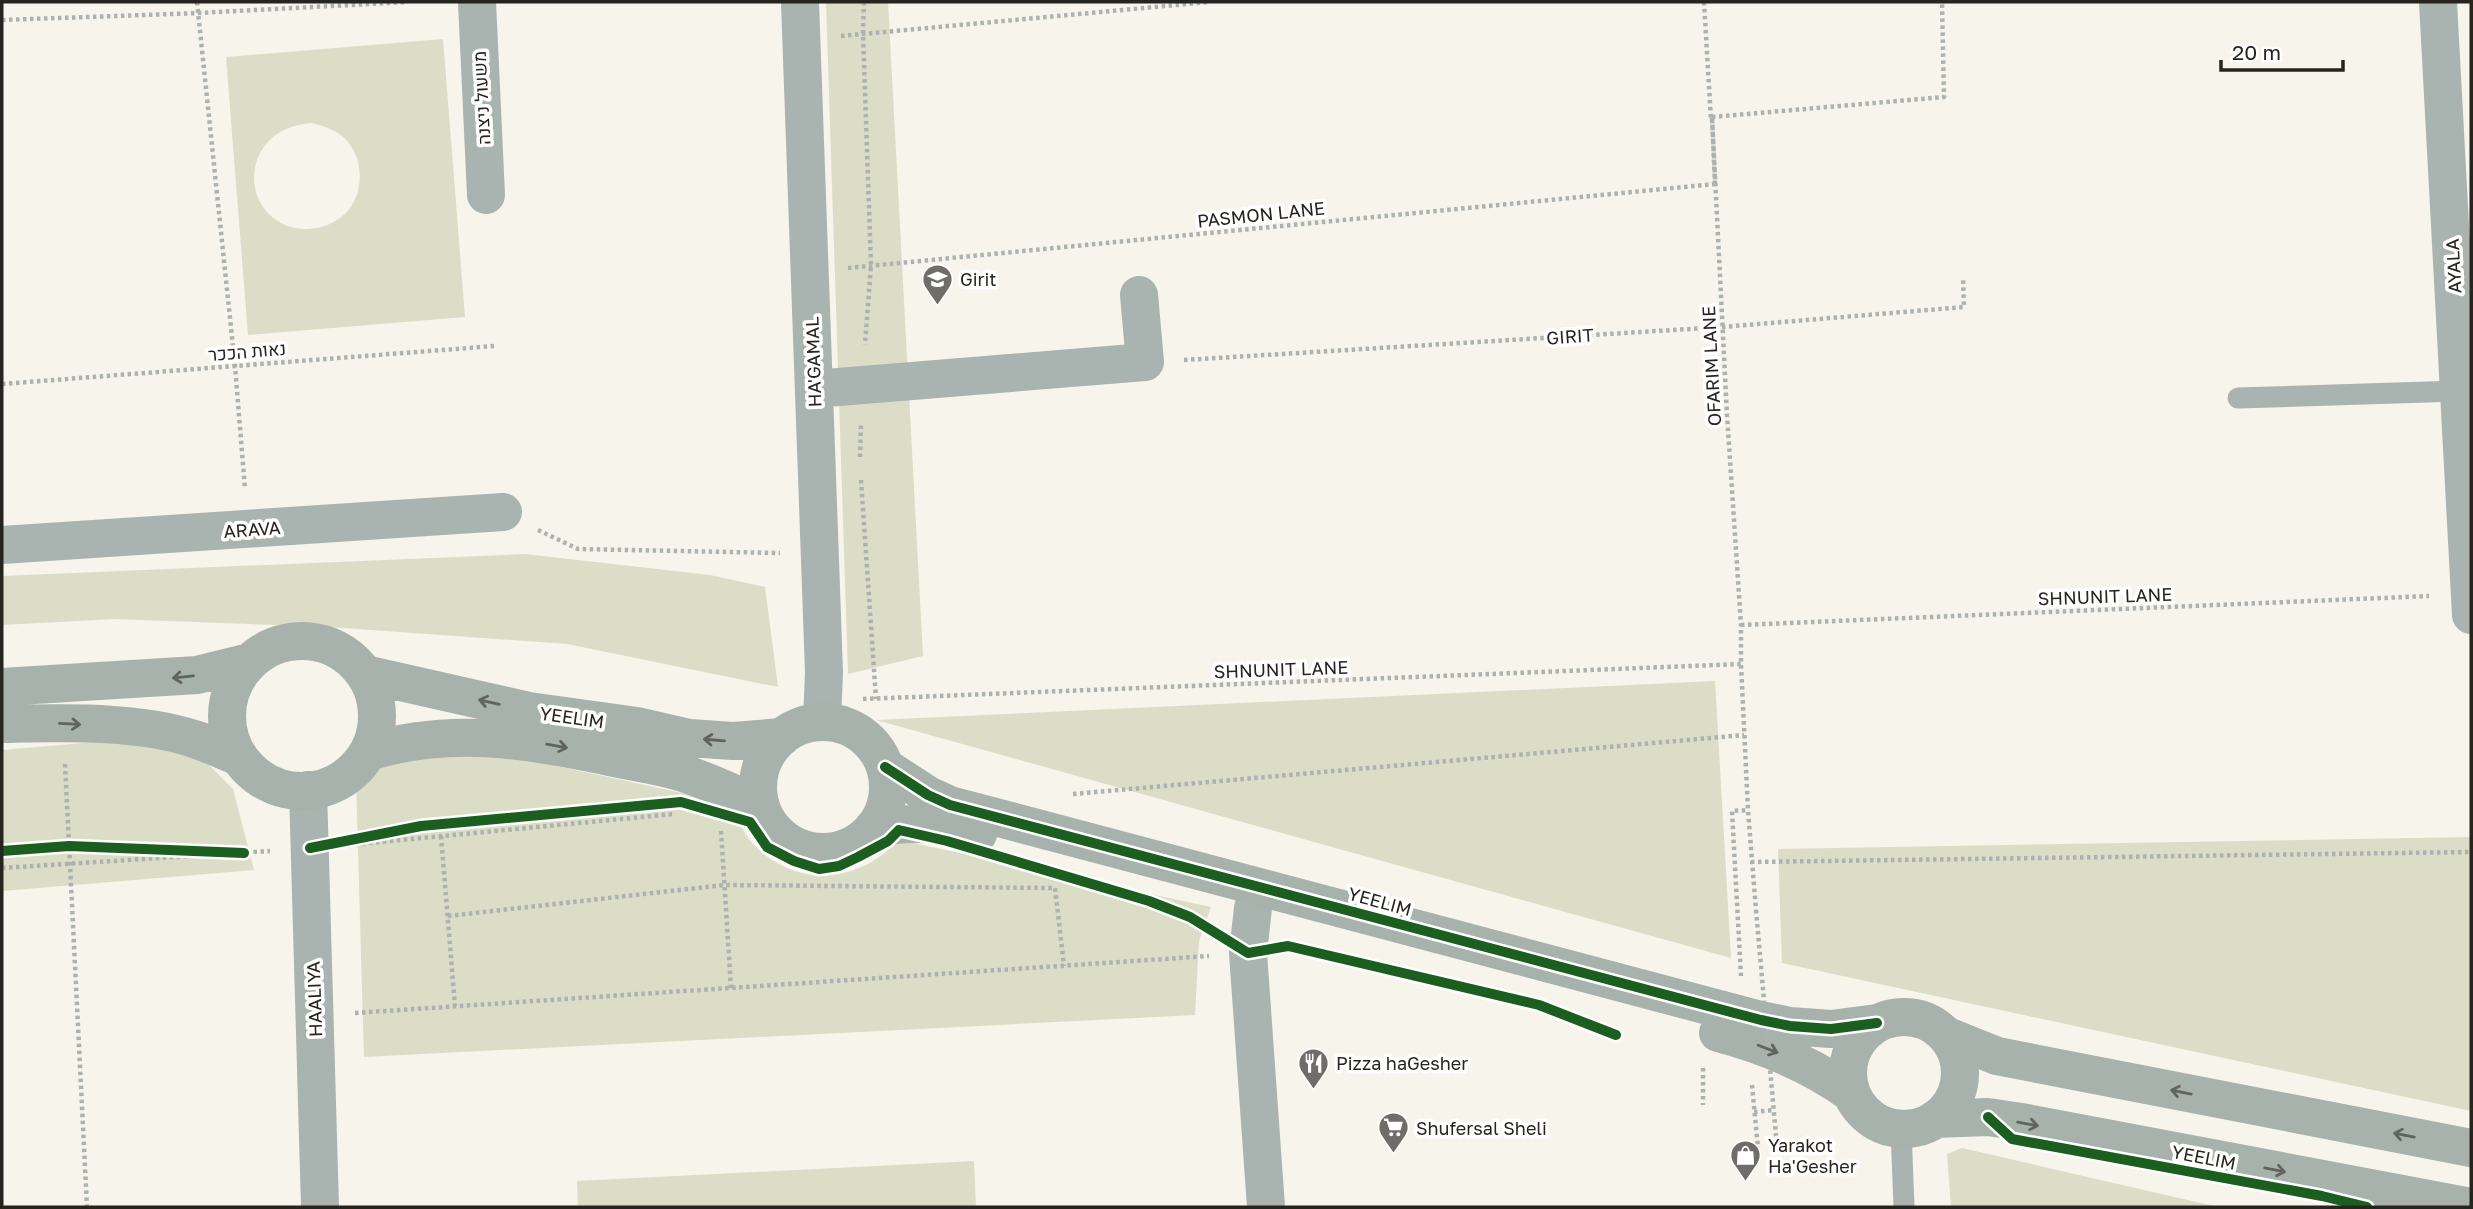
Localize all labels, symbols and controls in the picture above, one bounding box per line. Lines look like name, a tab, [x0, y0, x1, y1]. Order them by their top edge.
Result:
scale bar	[2221, 28, 2344, 72]
text: 20 m	[2232, 39, 2281, 65]
street label: משעול ניצנה	[468, 50, 494, 146]
street label: PASMON LANE	[1196, 196, 1326, 232]
street label: AYALA	[2441, 238, 2465, 294]
school or university icon: Girit	[920, 262, 954, 306]
place label: Girit	[960, 268, 997, 290]
street label: OFARIM LANE	[1697, 305, 1725, 427]
street label: HA'GAMAL	[800, 316, 826, 408]
street label: GIRIT	[1546, 323, 1594, 349]
street label: נאות הככר	[207, 337, 287, 365]
street label: ARAVA	[223, 516, 281, 542]
street label: SHNUNIT LANE	[2037, 583, 2173, 609]
street label: SHNUNIT LANE	[1213, 656, 1349, 682]
one-way arrow	[172, 670, 195, 683]
one-way arrow	[479, 695, 501, 708]
street label: YEELIM	[538, 702, 606, 732]
one-way arrow	[58, 717, 81, 730]
one-way arrow	[703, 733, 725, 746]
one-way arrow	[545, 740, 568, 753]
street label: YEELIM	[1346, 882, 1414, 920]
street label: HAALIYA	[302, 961, 326, 1037]
one-way arrow	[1756, 1043, 1778, 1056]
restaurant icon: Pizza haGesher	[1296, 1046, 1330, 1090]
place label: Pizza haGesher	[1336, 1052, 1468, 1074]
one-way arrow	[2170, 1084, 2193, 1098]
supermarket icon: Shufersal Sheli	[1376, 1111, 1410, 1155]
place label: Shufersal Sheli	[1416, 1117, 1547, 1139]
one-way arrow	[2016, 1117, 2038, 1131]
one-way arrow	[2393, 1128, 2416, 1141]
place label: Yarakot Ha'Gesher	[1768, 1134, 1857, 1177]
shop icon: Yarakot Ha'Gesher	[1728, 1138, 1762, 1182]
street label: YEELIM	[2170, 1140, 2238, 1174]
one-way arrow	[2263, 1164, 2286, 1177]

